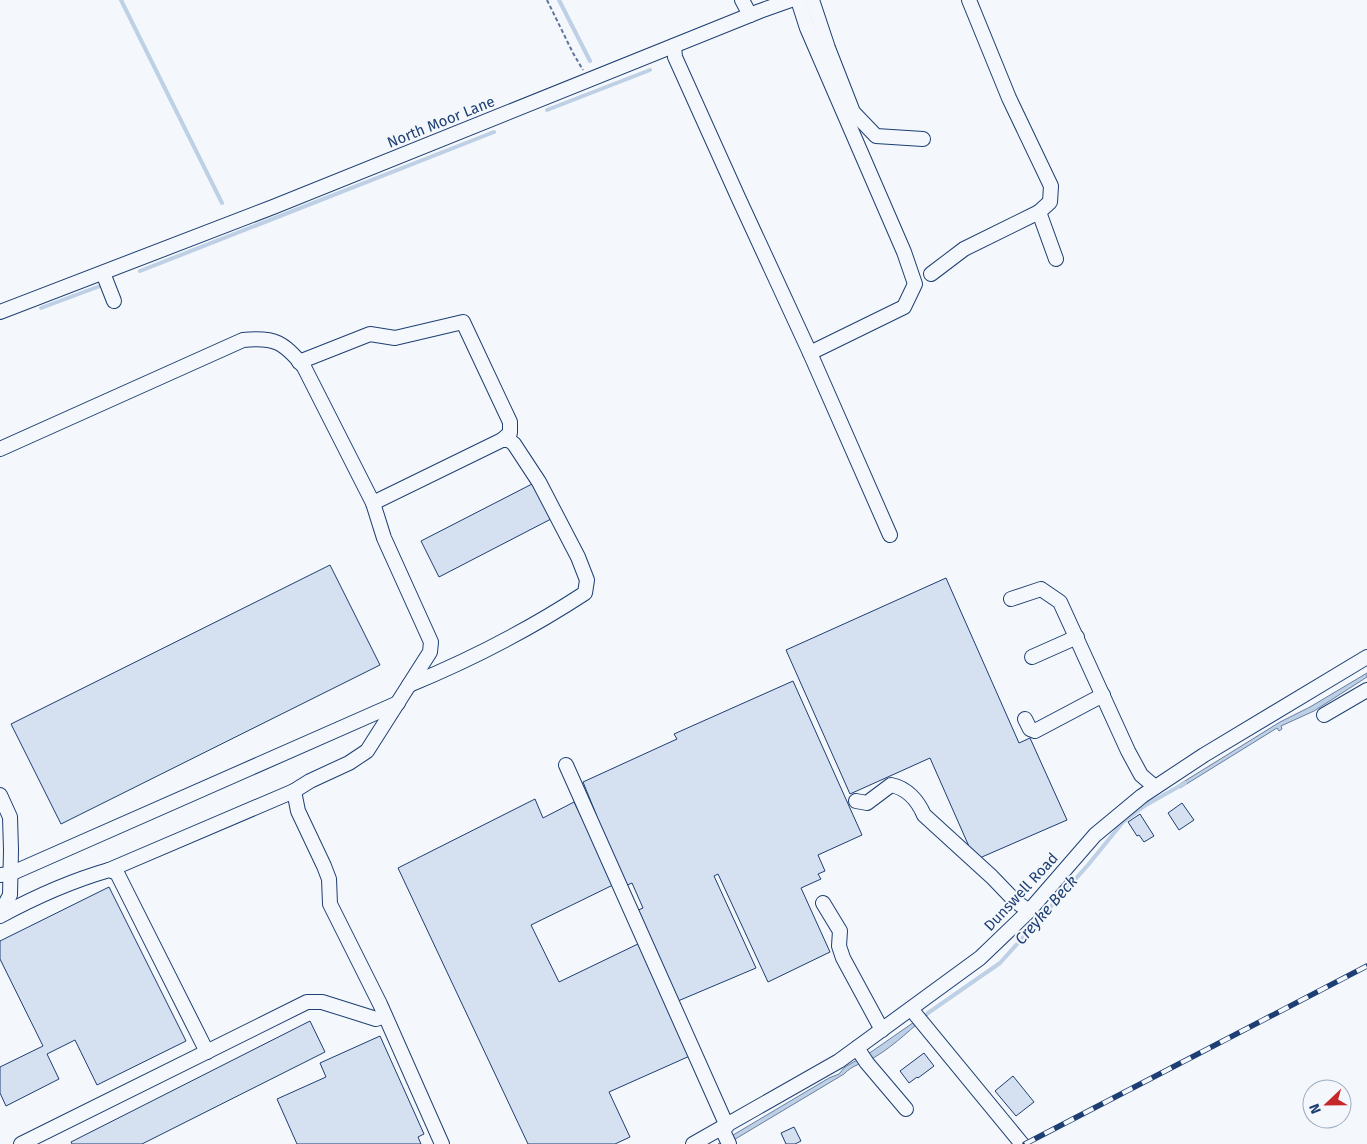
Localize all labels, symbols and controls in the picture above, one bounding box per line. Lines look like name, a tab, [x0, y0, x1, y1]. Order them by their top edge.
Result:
street label: North Moor Lane	[385, 92, 497, 152]
street label: Dunswell Road	[980, 849, 1062, 935]
water label: Creyke Beck	[1011, 871, 1081, 948]
north arrow	[1302, 1079, 1352, 1129]
text: N	[1306, 1101, 1325, 1116]

